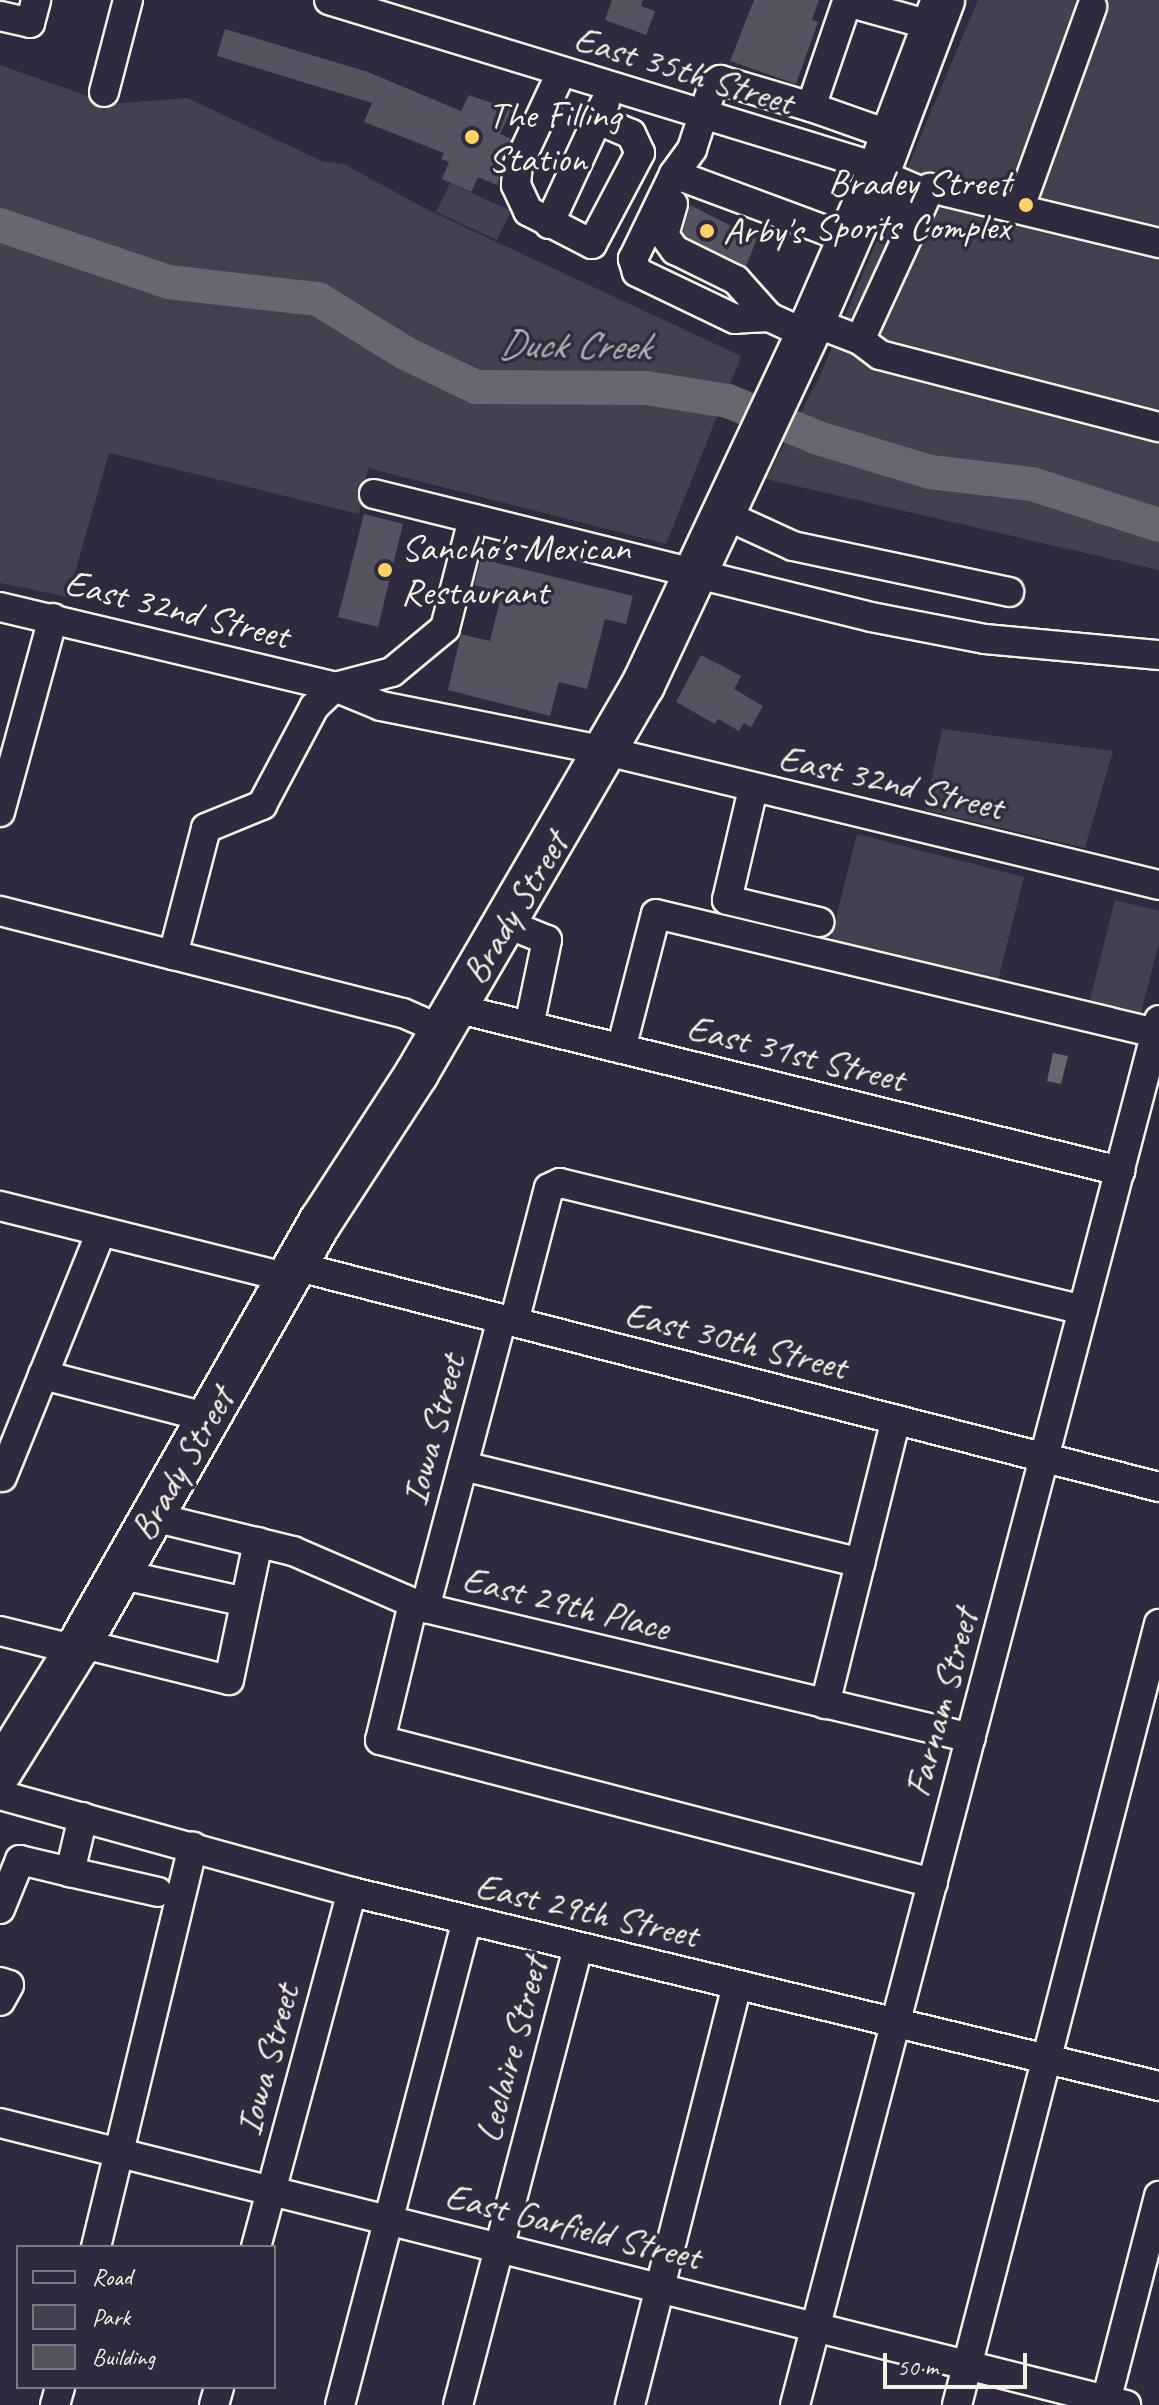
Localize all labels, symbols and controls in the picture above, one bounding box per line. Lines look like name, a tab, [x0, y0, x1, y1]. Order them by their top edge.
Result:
street label: East 35th Street	[569, 15, 799, 125]
place label: The Filling Station	[488, 92, 621, 182]
marker: The Filling Station	[463, 128, 481, 146]
place label: Bradey Street Sports Complex	[817, 160, 1010, 250]
marker: Bradey Street Sports Complex	[1017, 196, 1035, 214]
place label: Arby's	[723, 208, 802, 254]
marker: Arby's	[698, 222, 716, 240]
water label: Duck Creek	[498, 320, 650, 370]
place label: Sancho's Mexican Restaurant	[401, 525, 629, 614]
street label: East 32nd Street	[60, 559, 294, 659]
marker: Sancho's Mexican Restaurant	[376, 561, 394, 579]
street label: East 32nd Street	[774, 734, 1008, 830]
street label: Brady Street	[452, 824, 578, 992]
street label: East 31st Street	[682, 1004, 910, 1102]
street label: East 30th Street	[620, 1290, 852, 1390]
street label: Iowa Street	[391, 1349, 475, 1511]
street label: Brady Street	[120, 1379, 244, 1549]
street label: East 29th Place	[458, 1555, 674, 1651]
street label: Farnam Street	[894, 1604, 988, 1802]
street label: East 29th Street	[471, 1862, 703, 1958]
street label: Leclaire Street	[465, 1953, 557, 2147]
street label: Iowa Street	[225, 1979, 309, 2141]
street label: East Garfield Street	[440, 2172, 706, 2280]
legend	[16, 2245, 276, 2389]
text: Road	[92, 2262, 132, 2292]
text: Park	[92, 2302, 130, 2332]
scale bar	[887, 2337, 1031, 2387]
text: Building	[92, 2342, 155, 2372]
text: 50 m	[897, 2352, 938, 2382]

